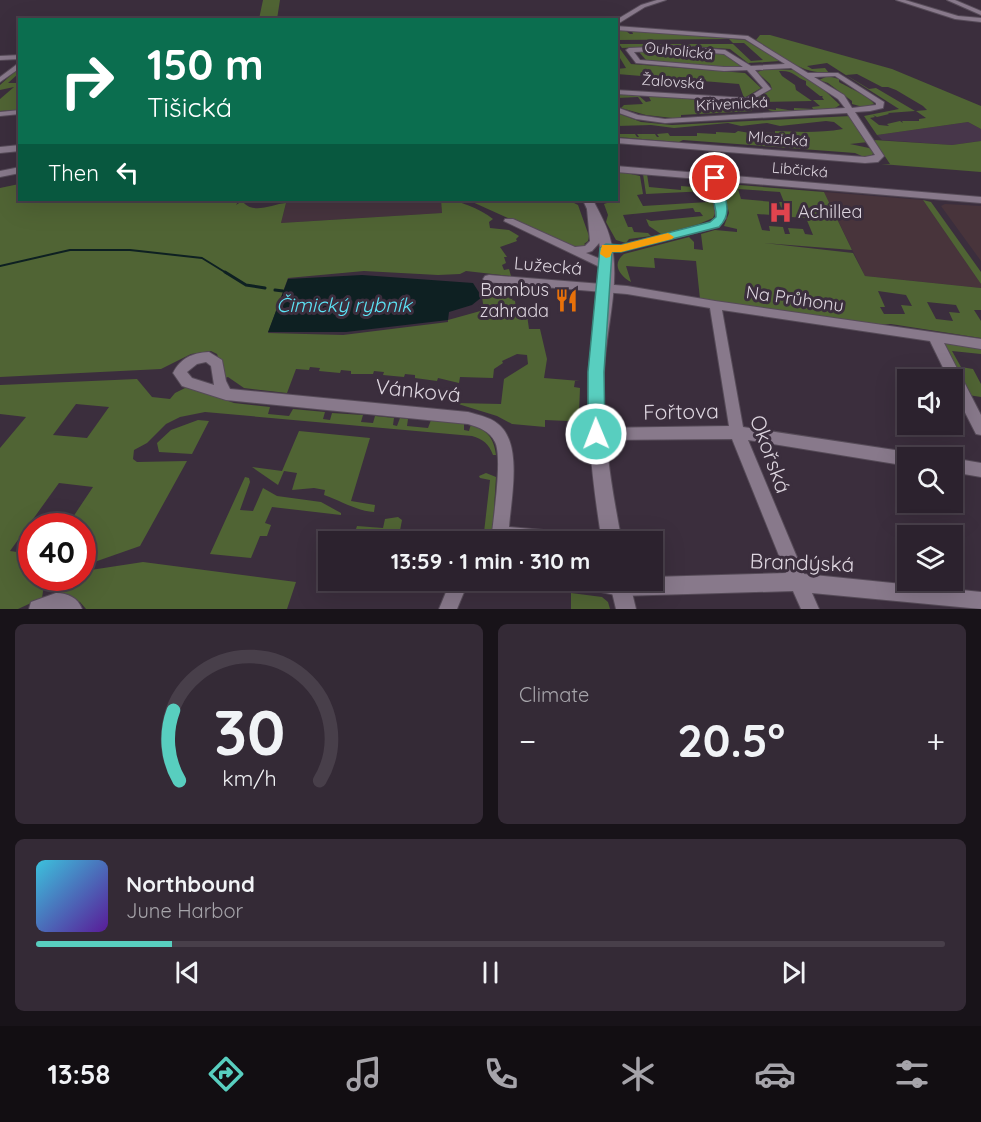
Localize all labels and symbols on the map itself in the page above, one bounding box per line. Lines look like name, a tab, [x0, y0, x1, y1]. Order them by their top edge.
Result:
street label: Ouholická	[644, 37, 714, 64]
street label: Žalovská	[641, 70, 705, 93]
street label: Křivenická	[695, 92, 768, 115]
street label: Mlazická	[747, 126, 809, 151]
pin	[689, 152, 740, 203]
street label: Libčická	[771, 158, 829, 181]
hospital icon: Achillea	[767, 199, 793, 225]
place label: Achillea	[798, 200, 862, 223]
street label: Lužecká	[513, 251, 583, 280]
place label: Bambus zahrada	[480, 278, 549, 322]
street label: Na Průhonu	[745, 280, 845, 317]
restaurant icon: Bambus zahrada	[554, 287, 580, 313]
water label: Čimický rybník	[276, 292, 414, 317]
street label: Vánková	[374, 373, 462, 407]
street label: Fořtova	[643, 397, 719, 425]
position arrow	[564, 402, 628, 466]
street label: Okořská	[745, 411, 797, 496]
speed limit sign: 40	[18, 513, 96, 591]
street label: Brandýská	[749, 547, 855, 577]

